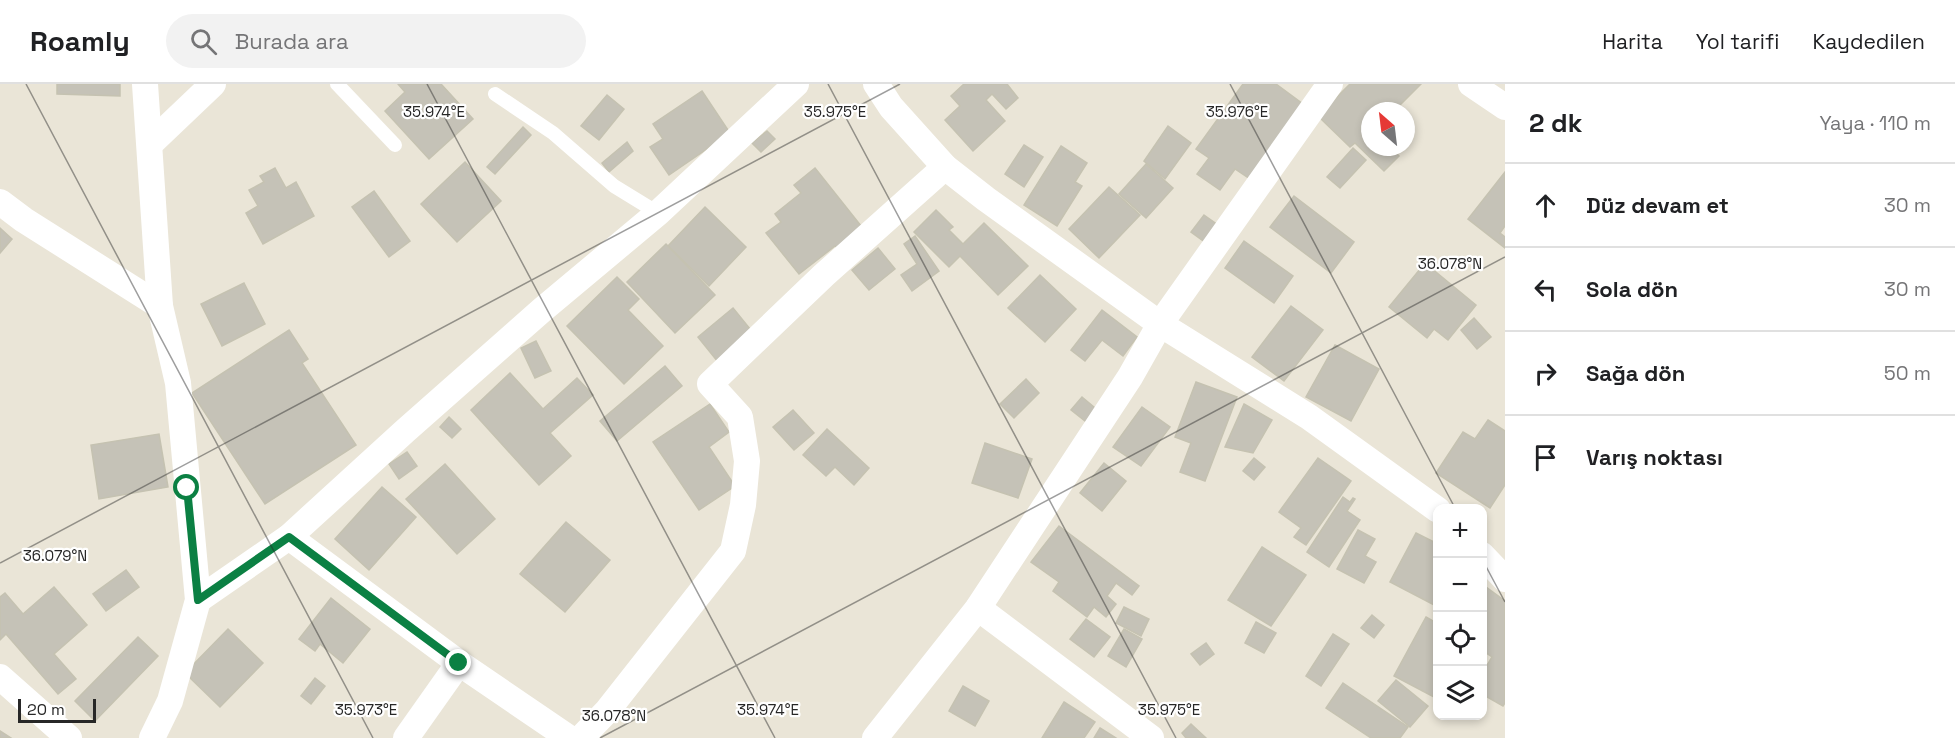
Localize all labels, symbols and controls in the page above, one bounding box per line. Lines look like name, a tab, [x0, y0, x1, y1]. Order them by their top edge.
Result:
search box	[166, 14, 586, 68]
text: Roamly	[30, 23, 130, 59]
icon: search	[187, 25, 220, 58]
text: Burada ara	[235, 27, 349, 55]
text: Harita	[1602, 28, 1663, 55]
text: Yol tarifi	[1696, 28, 1779, 55]
text: Kaydedilen	[1812, 28, 1925, 55]
text: 35.974°E	[403, 102, 465, 121]
text: 35.975°E	[804, 102, 866, 121]
text: 35.976°E	[1206, 102, 1268, 121]
north arrow	[1361, 102, 1415, 156]
text: 2 dk	[1529, 106, 1582, 140]
text: Yaya · 110 m	[1820, 110, 1931, 136]
icon: ahead	[1529, 189, 1562, 222]
text: Düz devam et	[1586, 191, 1729, 219]
text: 30 m	[1884, 192, 1931, 218]
text: 36.078°N	[1418, 254, 1482, 273]
icon: left	[1529, 273, 1562, 306]
text: Sola dön	[1586, 275, 1678, 303]
text: 30 m	[1884, 276, 1931, 302]
icon: right	[1529, 357, 1562, 390]
text: Sağa dön	[1586, 359, 1685, 387]
text: 50 m	[1884, 360, 1931, 386]
icon: arrive	[1529, 441, 1562, 474]
text: Varış noktası	[1586, 443, 1723, 471]
route start	[173, 474, 199, 500]
map controls	[1433, 504, 1487, 720]
button: +	[1433, 504, 1487, 558]
text: 36.079°N	[23, 546, 87, 565]
button: −	[1433, 558, 1487, 612]
button: locate	[1433, 612, 1487, 666]
route end	[445, 649, 471, 675]
button: layers	[1433, 666, 1487, 720]
scale bar	[18, 696, 96, 724]
text: 20 m	[27, 699, 65, 720]
text: 35.973°E	[335, 700, 397, 719]
text: 35.974°E	[737, 700, 799, 719]
text: 35.975°E	[1138, 700, 1200, 719]
text: 36.078°N	[582, 706, 646, 725]

